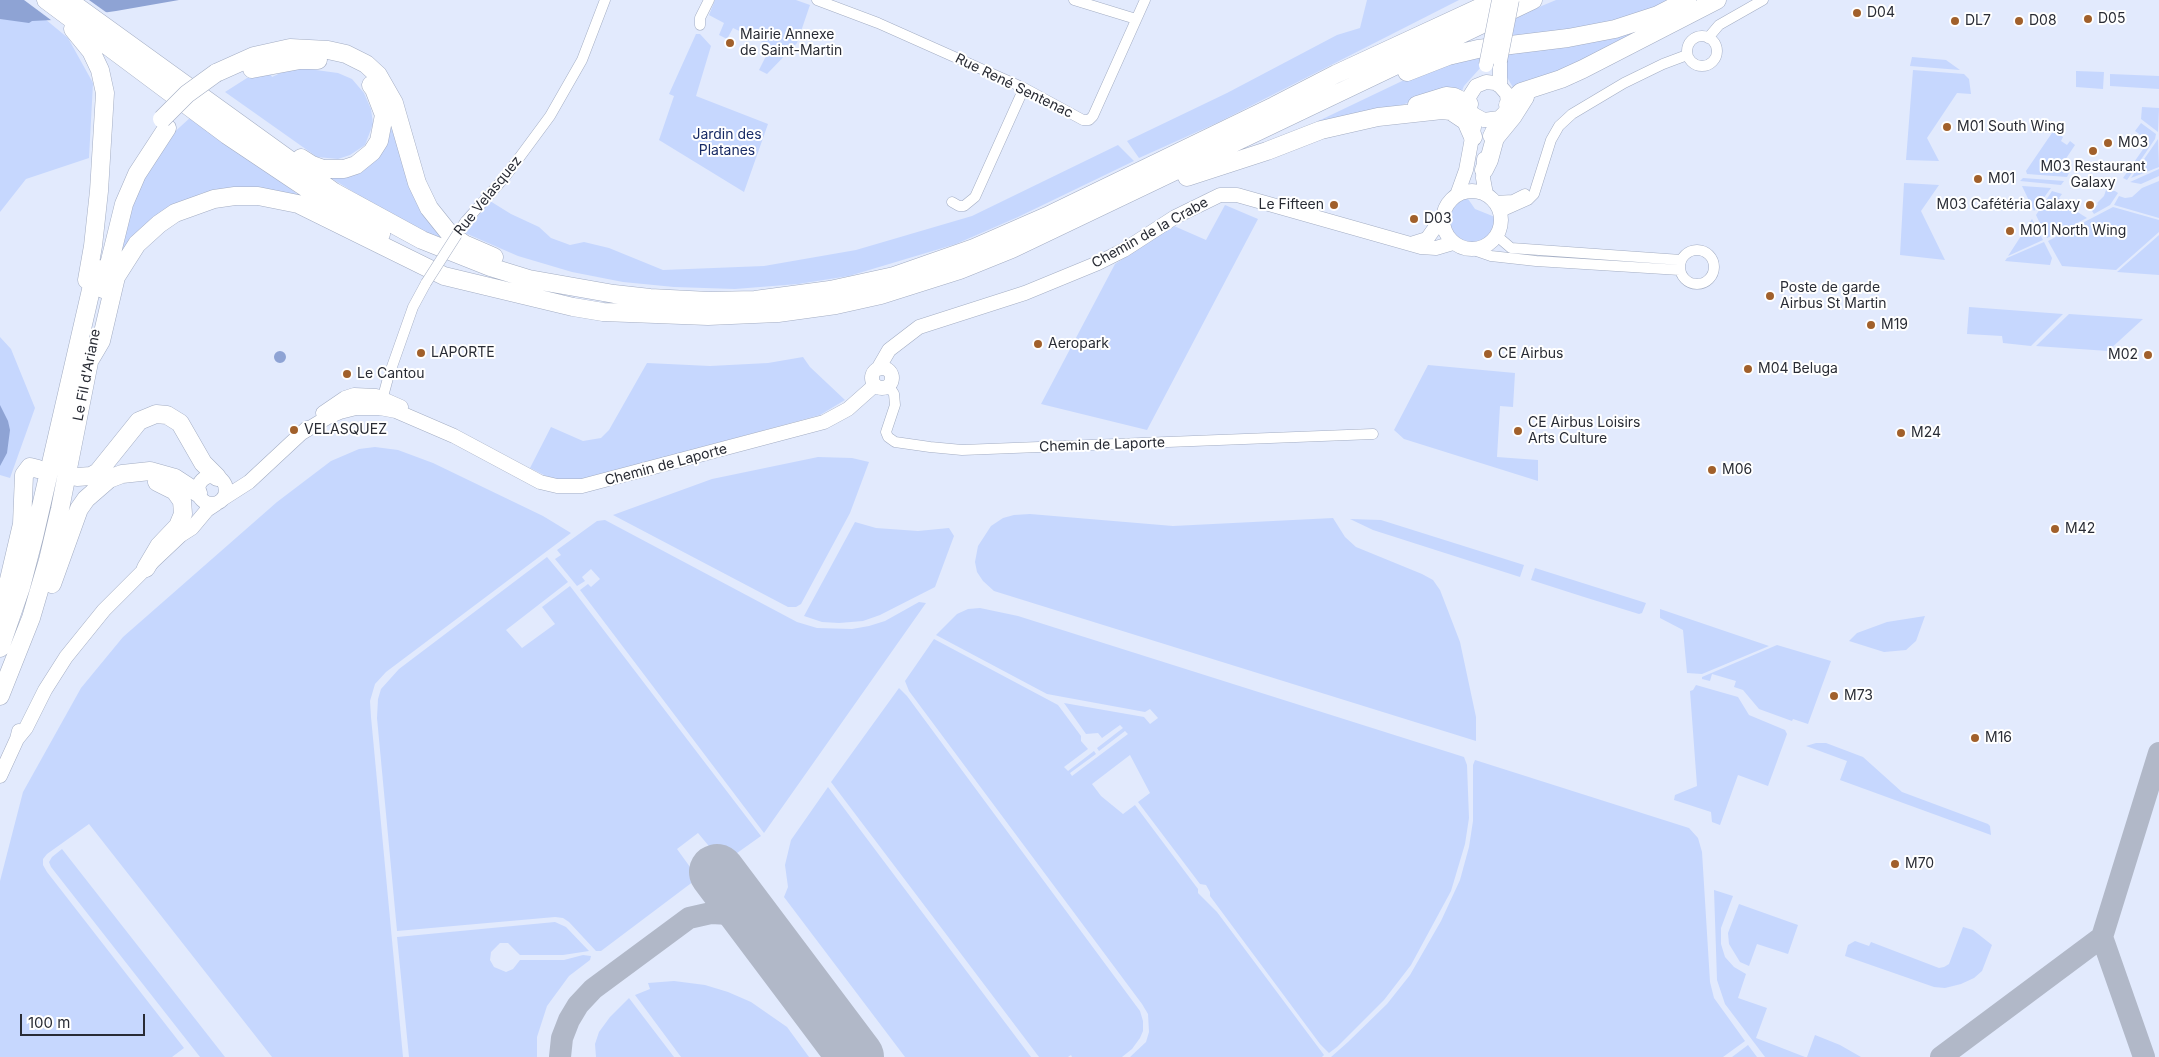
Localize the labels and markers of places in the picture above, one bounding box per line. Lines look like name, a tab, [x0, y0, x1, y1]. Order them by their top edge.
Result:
place label: D04	[1867, 5, 1895, 21]
marker: D04	[1851, 7, 1863, 19]
place label: D05	[2098, 11, 2125, 27]
place label: DL7	[1965, 13, 1991, 29]
place label: D08	[2029, 13, 2057, 29]
marker: D05	[2082, 13, 2094, 25]
marker: DL7	[1949, 15, 1961, 27]
marker: D08	[2013, 15, 2025, 27]
place label: Mairie Annexe de Saint-Martin	[740, 27, 842, 59]
marker: Mairie Annexe de Saint-Martin	[724, 37, 736, 49]
place label: M01 South Wing	[1957, 119, 2065, 135]
marker: M01 South Wing	[1941, 121, 1953, 133]
place label: M03	[2118, 135, 2148, 151]
marker: M03	[2102, 137, 2114, 149]
marker: M03 Restaurant Galaxy	[2087, 145, 2099, 157]
place label: M03 Restaurant Galaxy	[2040, 159, 2146, 192]
place label: M01	[1988, 171, 2015, 187]
marker: M01	[1972, 173, 1984, 185]
place label: Le Fifteen	[1259, 197, 1324, 213]
place label: M03 Cafétéria Galaxy	[1937, 197, 2080, 213]
marker: Le Fifteen	[1328, 199, 1340, 211]
marker: M03 Cafétéria Galaxy	[2084, 199, 2096, 211]
place label: D03	[1424, 211, 1452, 227]
marker: D03	[1408, 213, 1420, 225]
place label: M01 North Wing	[2020, 223, 2126, 239]
marker: M01 North Wing	[2004, 225, 2016, 237]
place label: Poste de garde Airbus St Martin	[1780, 280, 1887, 312]
marker: Poste de garde Airbus St Martin	[1764, 290, 1776, 302]
place label: M19	[1881, 317, 1908, 333]
marker: M19	[1865, 319, 1877, 331]
place label: Aeropark	[1048, 336, 1109, 352]
marker: Aeropark	[1032, 338, 1044, 350]
place label: LAPORTE	[431, 345, 495, 361]
place label: CE Airbus	[1498, 346, 1563, 362]
marker: LAPORTE	[415, 347, 427, 359]
place label: M02	[2108, 347, 2138, 363]
marker: CE Airbus	[1482, 348, 1494, 360]
marker: M02	[2142, 349, 2154, 361]
place label: M04 Beluga	[1758, 361, 1838, 377]
marker: M04 Beluga	[1742, 363, 1754, 375]
place label: Le Cantou	[357, 366, 424, 382]
marker: Le Cantou	[341, 368, 353, 380]
place label: CE Airbus Loisirs Arts Culture	[1528, 415, 1641, 448]
place label: VELASQUEZ	[304, 422, 387, 438]
marker: VELASQUEZ	[288, 424, 300, 436]
marker: CE Airbus Loisirs Arts Culture	[1512, 425, 1524, 437]
place label: M24	[1911, 425, 1941, 441]
marker: M24	[1895, 427, 1907, 439]
place label: M06	[1722, 462, 1752, 478]
marker: M06	[1706, 464, 1718, 476]
place label: M42	[2065, 521, 2095, 537]
marker: M42	[2049, 523, 2061, 535]
place label: M73	[1844, 688, 1873, 704]
marker: M73	[1828, 690, 1840, 702]
place label: M16	[1985, 730, 2012, 746]
marker: M16	[1969, 732, 1981, 744]
place label: M70	[1905, 856, 1934, 872]
marker: M70	[1889, 858, 1901, 870]

